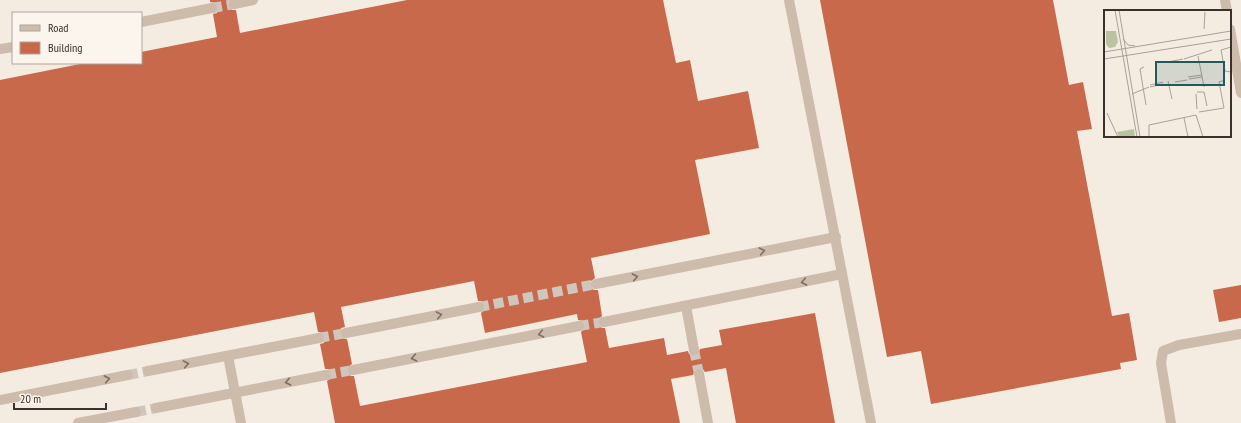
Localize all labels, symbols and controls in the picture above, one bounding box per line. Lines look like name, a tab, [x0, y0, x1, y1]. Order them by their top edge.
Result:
inset map	[1104, 10, 1231, 137]
legend	[12, 12, 142, 64]
text: Road	[48, 20, 68, 35]
text: Building	[48, 40, 83, 55]
one-way arrow	[759, 248, 765, 256]
one-way arrow	[632, 273, 638, 281]
one-way arrow	[801, 277, 807, 285]
one-way arrow	[436, 311, 442, 319]
one-way arrow	[538, 329, 544, 337]
one-way arrow	[410, 354, 417, 362]
one-way arrow	[183, 360, 189, 368]
one-way arrow	[104, 375, 110, 383]
one-way arrow	[285, 378, 291, 386]
scale bar	[14, 385, 106, 411]
text: 20 m	[20, 391, 41, 406]

